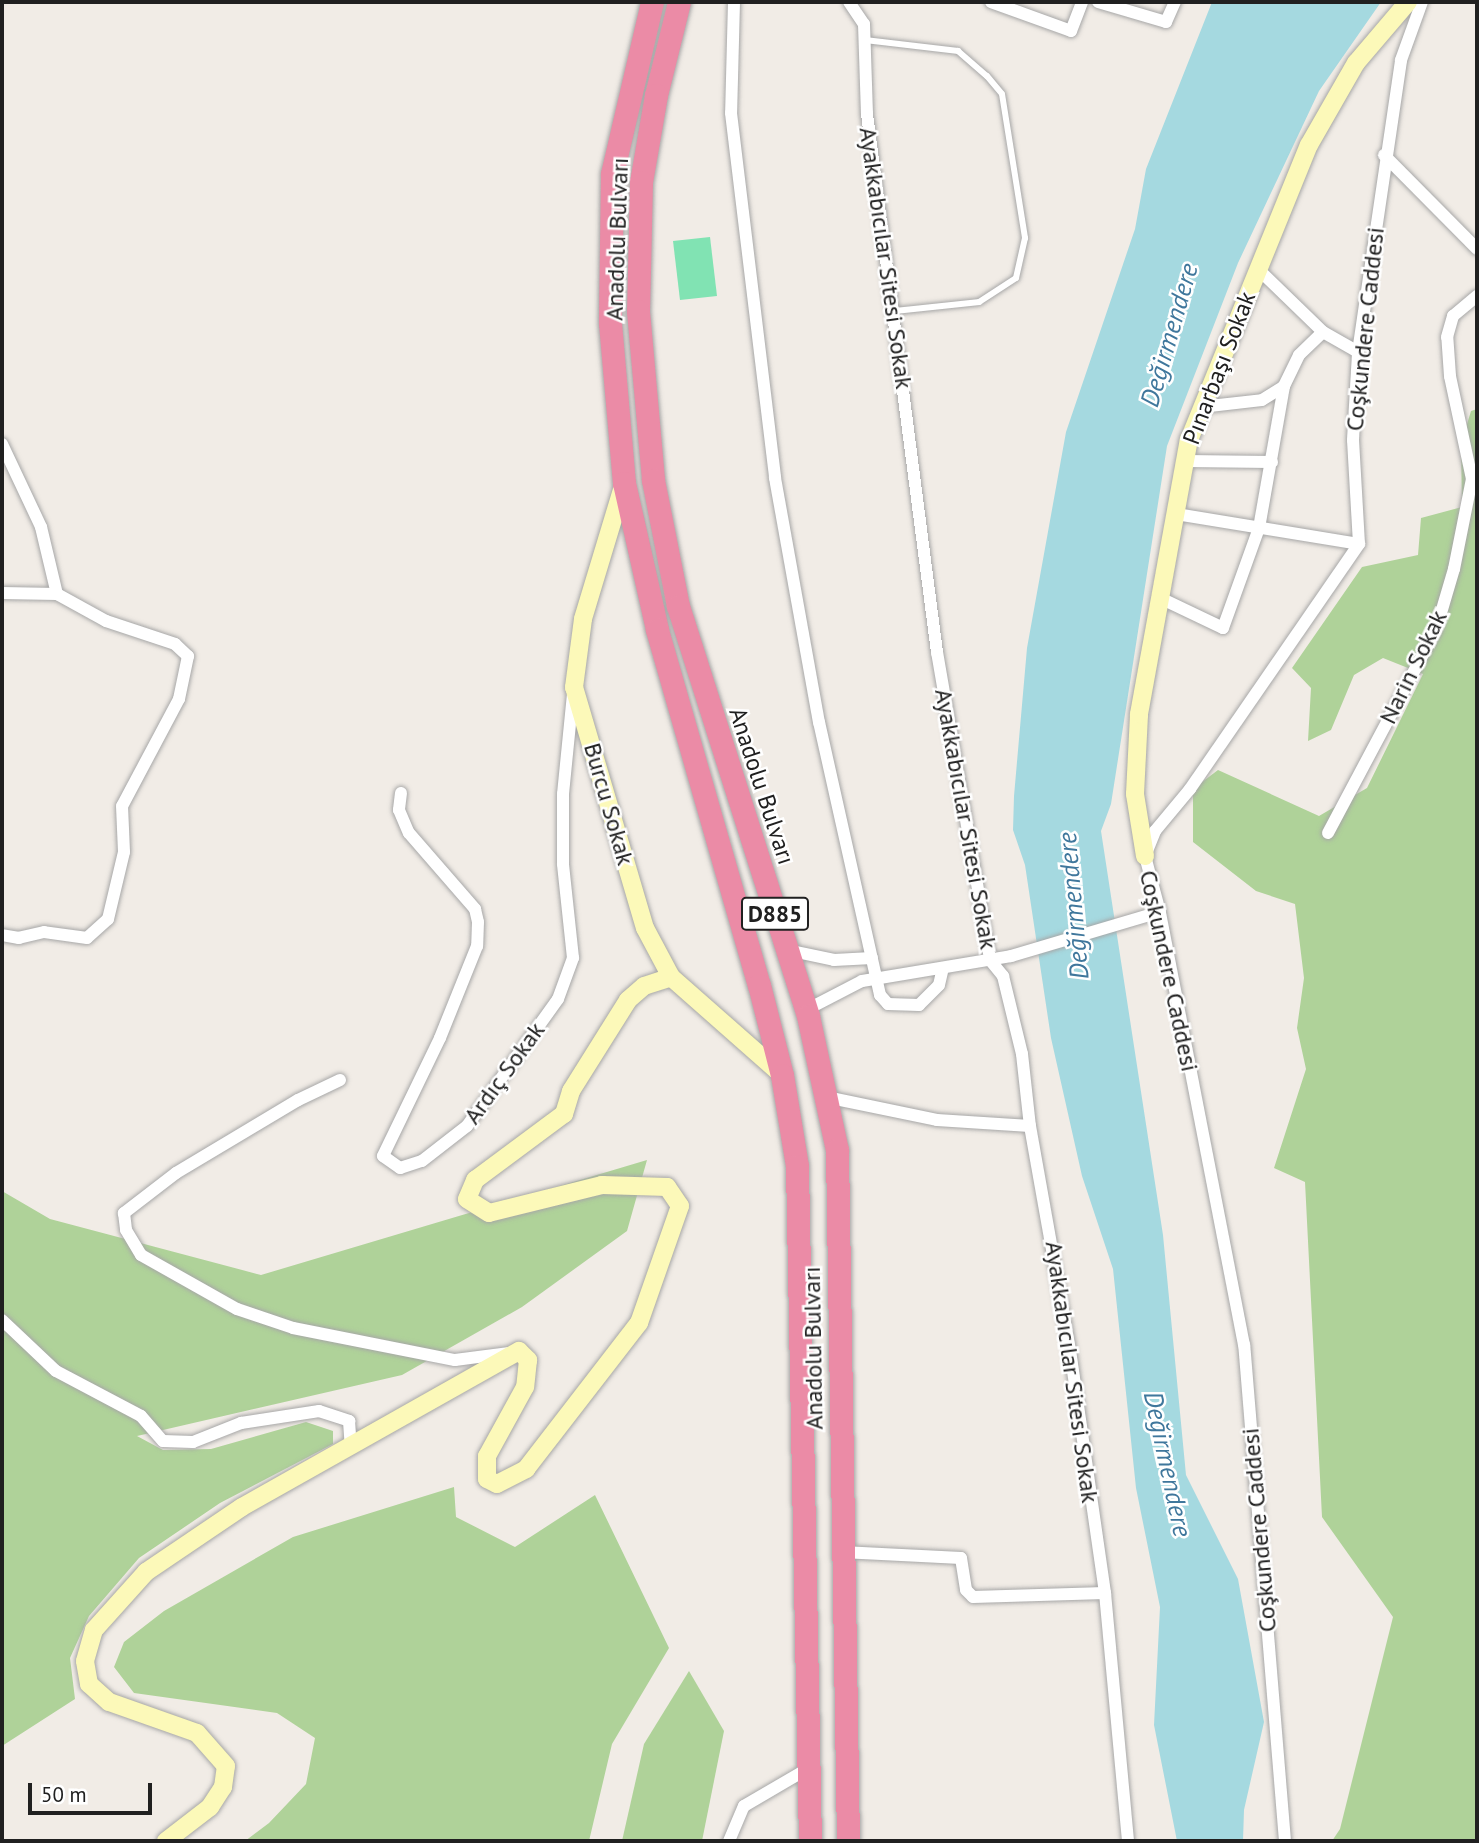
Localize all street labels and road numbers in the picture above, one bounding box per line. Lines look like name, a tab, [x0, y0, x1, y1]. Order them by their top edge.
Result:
street label: Ayakkabıcılar Sitesi Sokak	[853, 125, 919, 391]
street label: Anadolu Bulvarı	[600, 157, 634, 321]
street label: Coşkundere Caddesi	[1340, 226, 1390, 432]
street label: Pınarbaşı Sokak	[1177, 288, 1261, 448]
street label: Narin Sokak	[1373, 606, 1453, 728]
street label: Ayakkabıcılar Sitesi Sokak	[929, 687, 1003, 951]
street label: Anadolu Bulvarı	[723, 704, 801, 868]
street label: Burcu Sokak	[578, 740, 640, 868]
street label: Coşkundere Caddesi	[1134, 868, 1204, 1074]
road number: D885	[740, 894, 810, 934]
street label: Ardıç Sokak	[457, 1016, 551, 1130]
street label: Ayakkabıcılar Sitesi Sokak	[1039, 1239, 1105, 1505]
street label: Anadolu Bulvarı	[797, 1266, 829, 1430]
street label: Coşkundere Caddesi	[1236, 1427, 1282, 1633]

